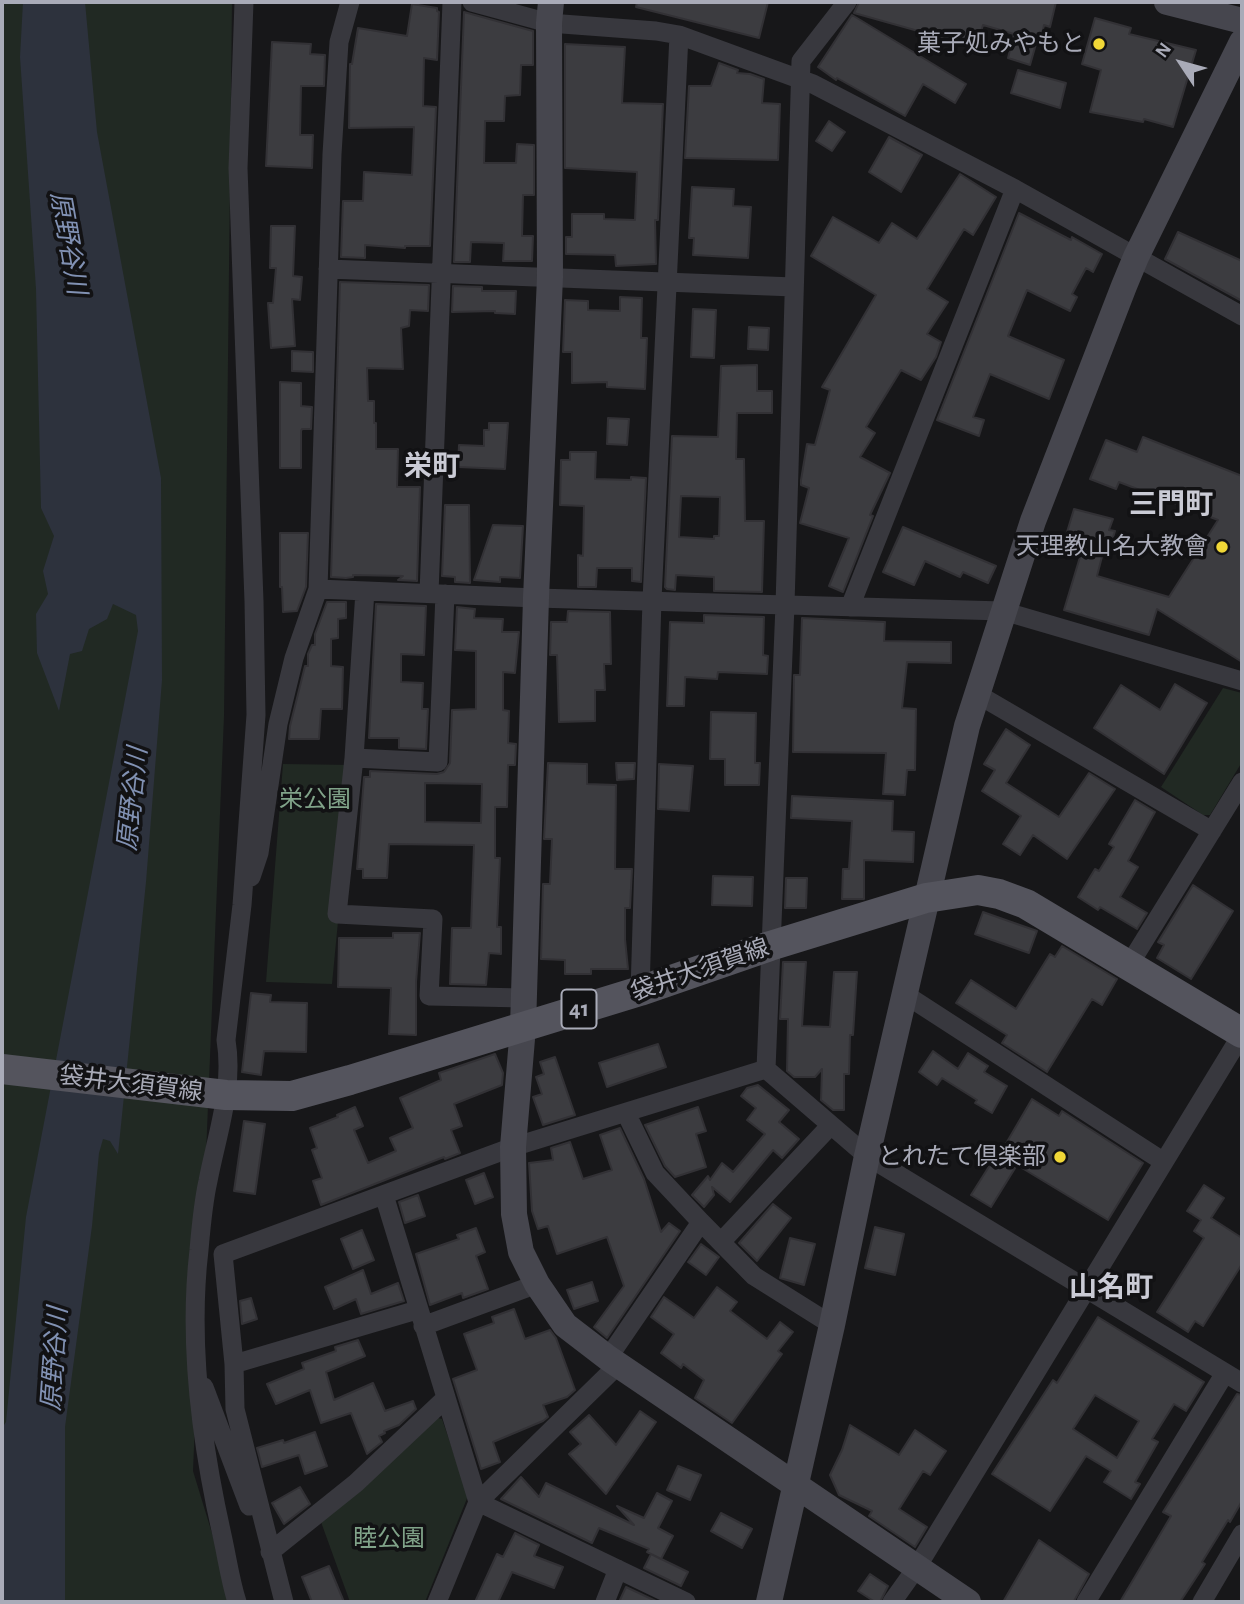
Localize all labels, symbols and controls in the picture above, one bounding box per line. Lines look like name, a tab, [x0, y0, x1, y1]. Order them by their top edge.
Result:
north arrow	[1146, 28, 1216, 98]
place label: 菓子処みやもと	[917, 30, 1085, 58]
marker: 菓子処みやもと	[1091, 36, 1107, 52]
text: N	[1152, 39, 1175, 61]
water label: 原野谷川	[44, 189, 92, 297]
district label: 栄町	[404, 450, 460, 484]
district label: 三門町	[1129, 488, 1213, 522]
place label: 天理教山名大教會	[1016, 533, 1208, 561]
marker: 天理教山名大教會	[1214, 539, 1230, 555]
water label: 原野谷川	[112, 746, 154, 852]
park label: 栄公園	[279, 786, 351, 814]
street label: 袋井大須賀線	[627, 933, 773, 1007]
road number: 41	[562, 990, 596, 1028]
street label: 袋井大須賀線	[58, 1061, 204, 1107]
place label: とれたて倶楽部	[878, 1143, 1046, 1171]
marker: とれたて倶楽部	[1052, 1149, 1068, 1165]
district label: 山名町	[1069, 1271, 1153, 1305]
water label: 原野谷川	[36, 1306, 74, 1412]
park label: 睦公園	[353, 1525, 425, 1553]

